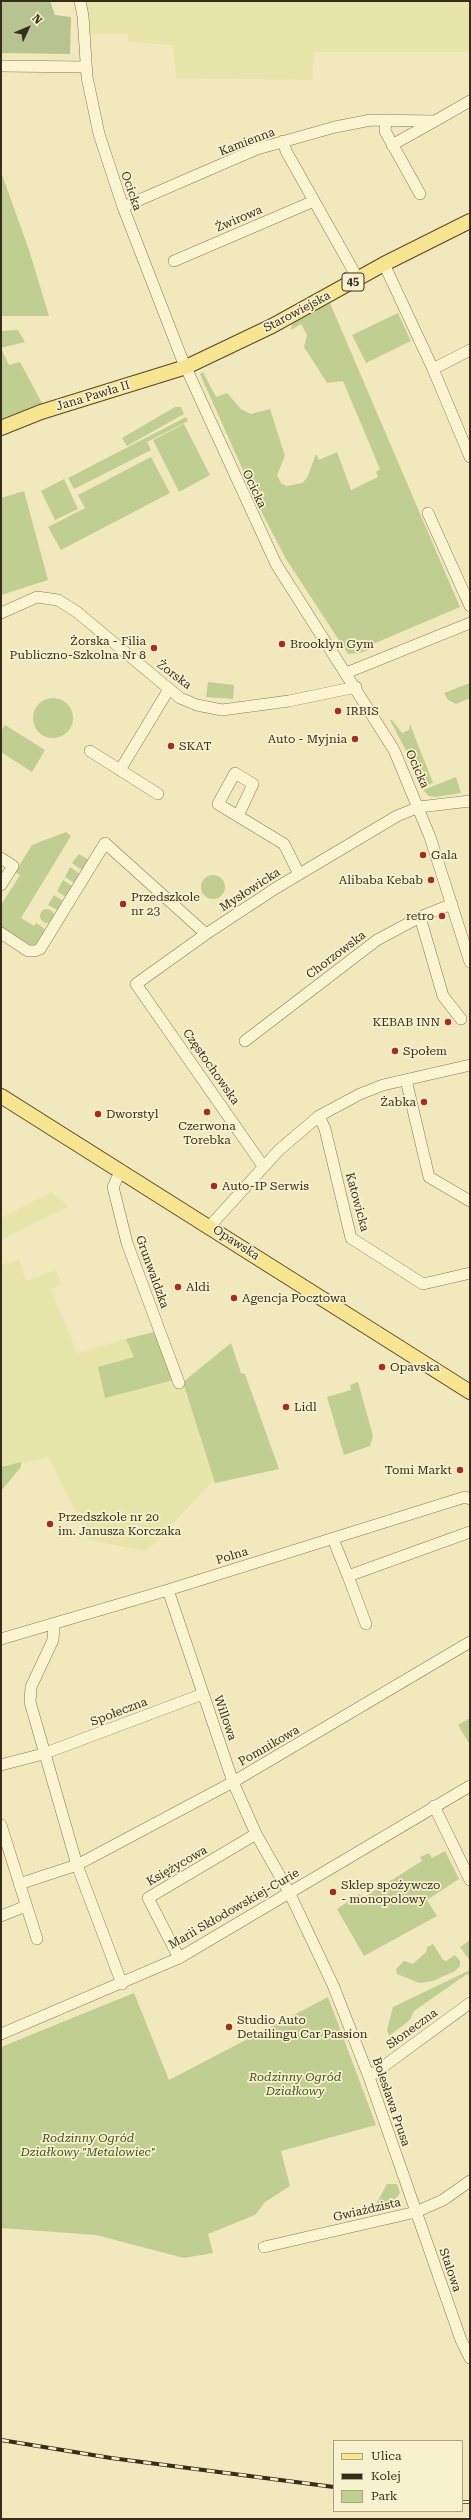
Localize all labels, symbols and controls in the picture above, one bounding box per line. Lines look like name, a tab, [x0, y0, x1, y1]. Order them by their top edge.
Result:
north arrow	[8, 8, 48, 48]
text: N	[29, 12, 45, 27]
street label: Kamienna	[217, 125, 277, 159]
street label: Ocicka	[118, 169, 144, 213]
street label: Żwirowa	[213, 203, 265, 235]
road number: 45	[342, 273, 364, 291]
street label: Starowiejska	[261, 288, 333, 336]
street label: Jana Pawła II	[54, 378, 132, 414]
street label: Ocicka	[239, 468, 269, 510]
place label: Żorska - Filia Publiczno-Szkolna Nr 8	[10, 634, 146, 662]
place label: Brooklyn Gym	[290, 637, 374, 651]
marker: Brooklyn Gym	[277, 639, 287, 649]
marker: Żorska - Filia Publiczno-Szkolna Nr 8	[149, 643, 159, 653]
street label: Żorska	[154, 657, 194, 693]
place label: IRBIS	[346, 704, 379, 718]
marker: IRBIS	[333, 706, 343, 716]
place label: Auto - Myjnia	[268, 732, 347, 746]
marker: Auto - Myjnia	[350, 734, 360, 744]
place label: SKAT	[179, 739, 211, 753]
marker: SKAT	[166, 741, 176, 751]
street label: Ocicka	[402, 748, 432, 790]
place label: Gala	[431, 848, 457, 862]
marker: Gala	[418, 850, 428, 860]
street label: Mysłowicka	[217, 865, 283, 915]
place label: Alibaba Kebab	[339, 873, 423, 887]
marker: Alibaba Kebab	[426, 875, 436, 885]
place label: Przedszkole nr 23	[131, 890, 200, 918]
marker: Przedszkole nr 23	[118, 899, 128, 909]
place label: retro	[406, 909, 434, 923]
marker: retro	[437, 911, 447, 921]
street label: Chorzowska	[303, 928, 369, 982]
place label: KEBAB INN	[372, 1015, 440, 1029]
marker: KEBAB INN	[443, 1017, 453, 1027]
street label: Częstochowska	[180, 1026, 242, 1108]
place label: Społem	[403, 1044, 447, 1058]
marker: Społem	[390, 1046, 400, 1056]
place label: Żabka	[380, 1095, 416, 1109]
marker: Żabka	[419, 1097, 429, 1107]
place label: Dworstyl	[106, 1107, 158, 1121]
marker: Czerwona Torebka	[202, 1107, 212, 1117]
marker: Dworstyl	[93, 1109, 103, 1119]
place label: Czerwona Torebka	[178, 1119, 236, 1147]
street label: Katowicka	[342, 1171, 372, 1233]
place label: Auto-IP Serwis	[222, 1179, 309, 1193]
marker: Auto-IP Serwis	[209, 1181, 219, 1191]
street label: Opawska	[210, 1223, 262, 1263]
street label: Grunwaldzka	[132, 1234, 172, 1310]
place label: Aldi	[186, 1280, 210, 1294]
marker: Aldi	[173, 1282, 183, 1292]
place label: Agencja Pocztowa	[242, 1291, 346, 1305]
marker: Agencja Pocztowa	[229, 1293, 239, 1303]
place label: Opavska	[390, 1360, 440, 1374]
marker: Opavska	[377, 1362, 387, 1372]
place label: Lidl	[294, 1400, 317, 1414]
marker: Lidl	[281, 1402, 291, 1412]
place label: Tomi Markt	[385, 1463, 452, 1477]
marker: Tomi Markt	[455, 1465, 465, 1475]
place label: Przedszkole nr 20 im. Janusza Korczaka	[58, 1510, 181, 1538]
marker: Przedszkole nr 20 im. Janusza Korczaka	[45, 1519, 55, 1529]
street label: Polna	[214, 1544, 250, 1568]
street label: Willowa	[211, 1694, 239, 1742]
street label: Społeczna	[89, 1695, 149, 1729]
street label: Pomnikowa	[236, 1723, 302, 1769]
street label: Księżycowa	[144, 1843, 210, 1889]
street label: Marii Skłodowskiej-Curie	[166, 1866, 302, 1952]
place label: Sklep spożywczo - monopolowy	[341, 1878, 440, 1906]
marker: Sklep spożywczo - monopolowy	[328, 1887, 338, 1897]
street label: Słoneczna	[384, 2006, 440, 2052]
place label: Studio Auto Detailingu Car Passion	[237, 2013, 368, 2041]
marker: Studio Auto Detailingu Car Passion	[224, 2022, 234, 2032]
street label: Bolesława Prusa	[369, 2056, 413, 2148]
park label: Rodzinny Ogród Działkowy	[249, 2070, 341, 2098]
park label: Rodzinny Ogród Działkowy "Metalowiec"	[21, 2131, 155, 2159]
street label: Gwiaździsta	[332, 2195, 402, 2225]
street label: Stalowa	[436, 2246, 464, 2294]
legend	[333, 2440, 463, 2512]
text: Ulica	[371, 2449, 401, 2463]
text: Kolej	[371, 2469, 401, 2483]
text: Park	[371, 2489, 397, 2503]

